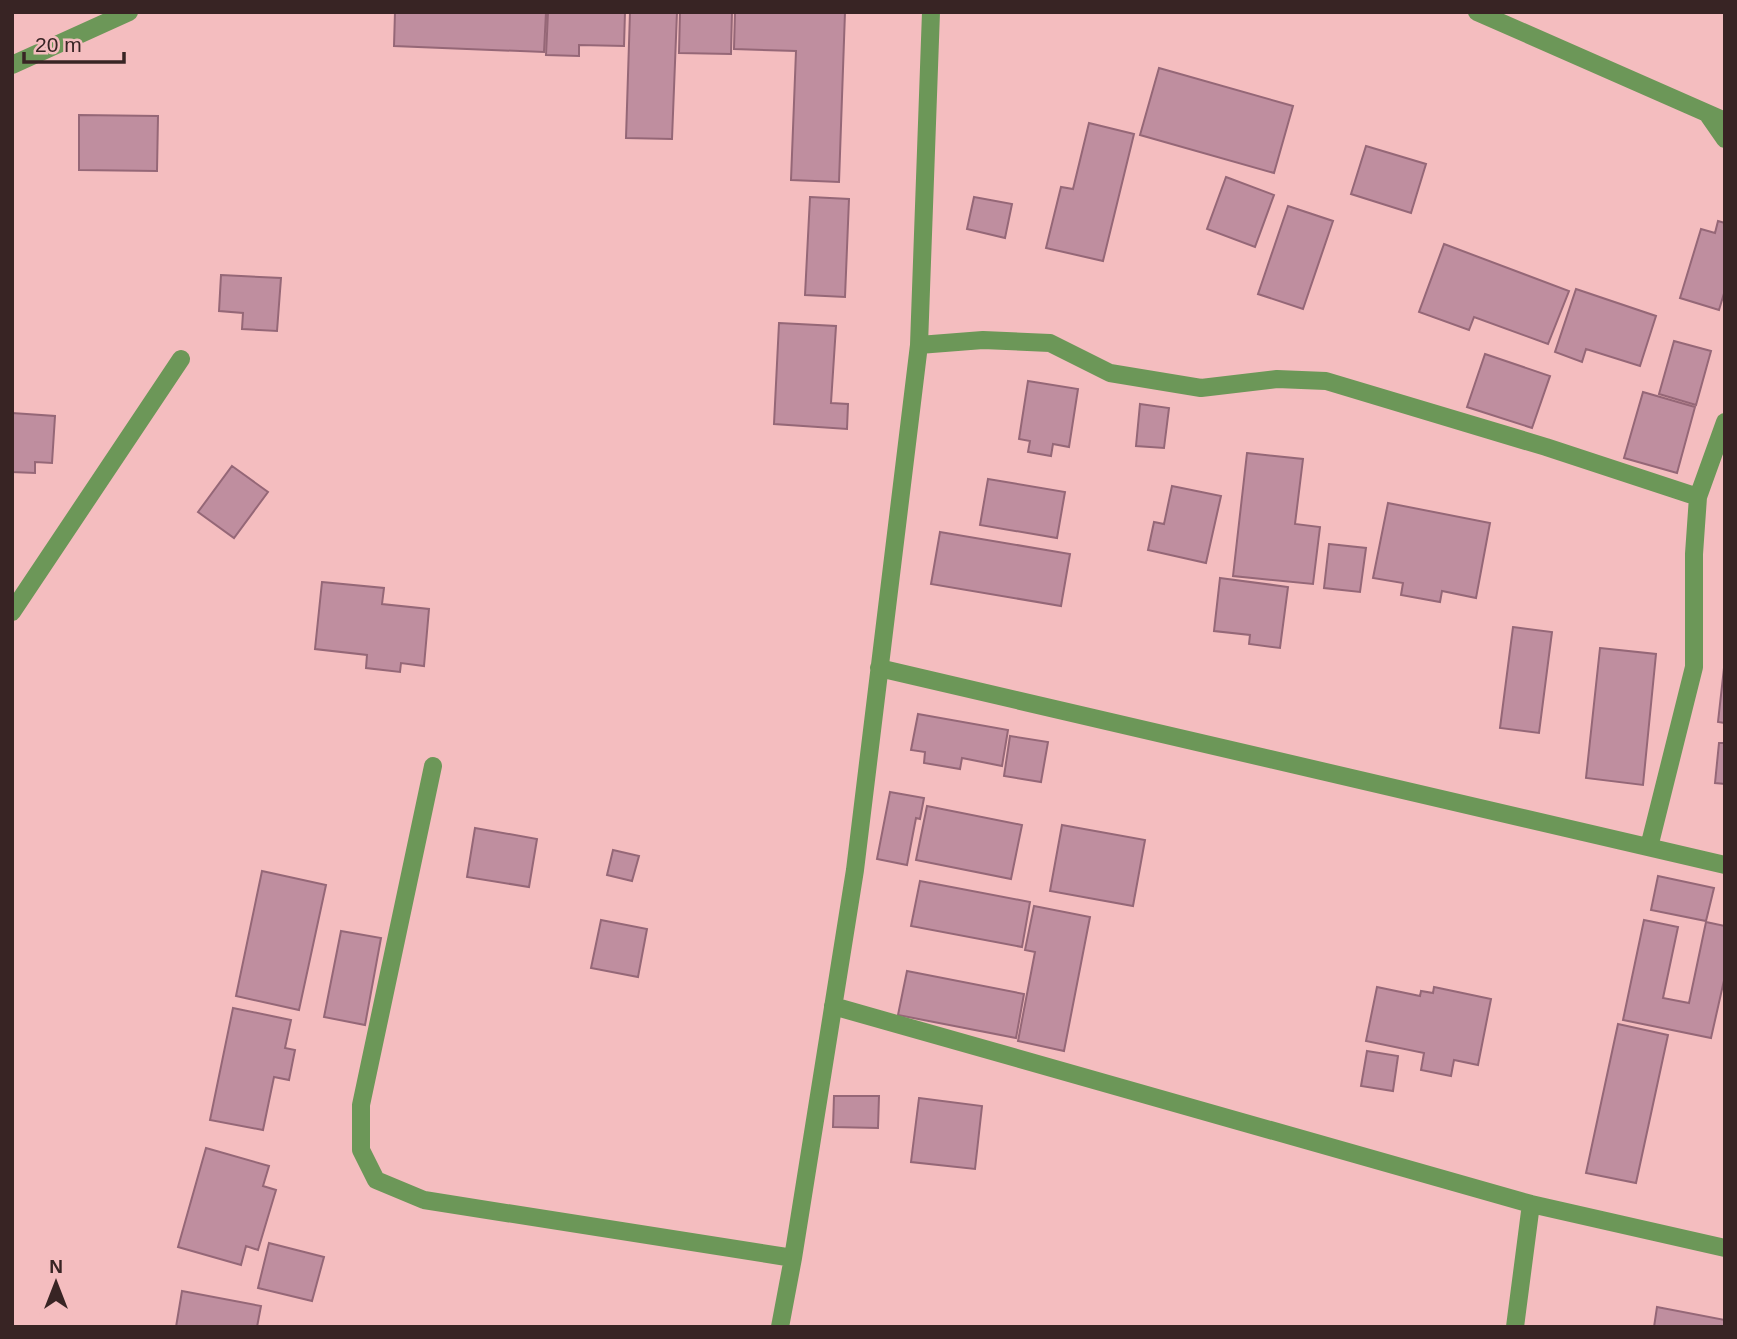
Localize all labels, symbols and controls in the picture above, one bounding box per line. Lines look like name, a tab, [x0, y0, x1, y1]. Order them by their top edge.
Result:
scale bar	[24, 21, 124, 65]
text: 20 m	[35, 33, 82, 56]
north arrow	[21, 1248, 91, 1318]
text: N	[49, 1256, 63, 1277]

